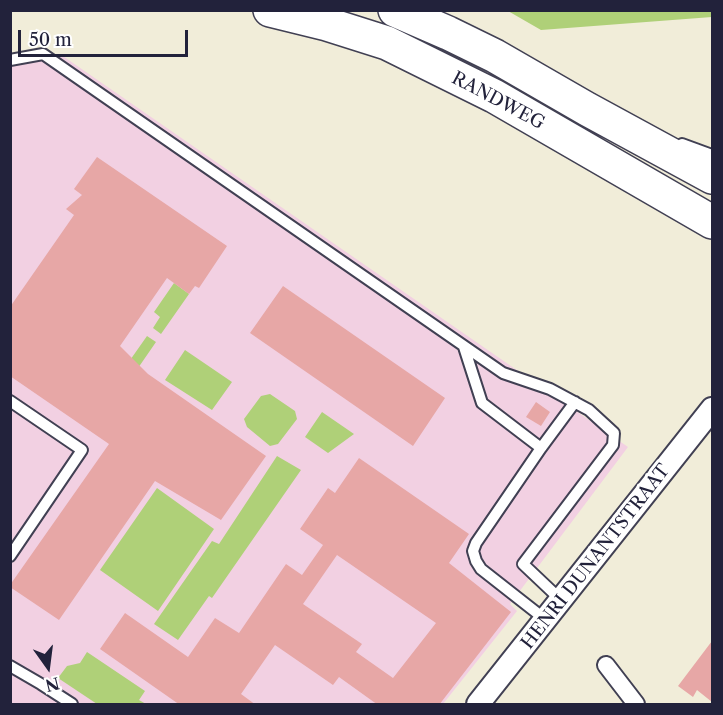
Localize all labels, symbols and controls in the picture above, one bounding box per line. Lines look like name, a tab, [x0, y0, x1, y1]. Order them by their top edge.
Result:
scale bar	[21, 18, 190, 56]
text: 50 m	[29, 29, 72, 51]
street label: RANDWEG	[448, 68, 548, 134]
street label: HENRI DUNANTSTRAAT	[517, 460, 675, 654]
north arrow	[18, 637, 78, 697]
text: N	[43, 673, 62, 696]

